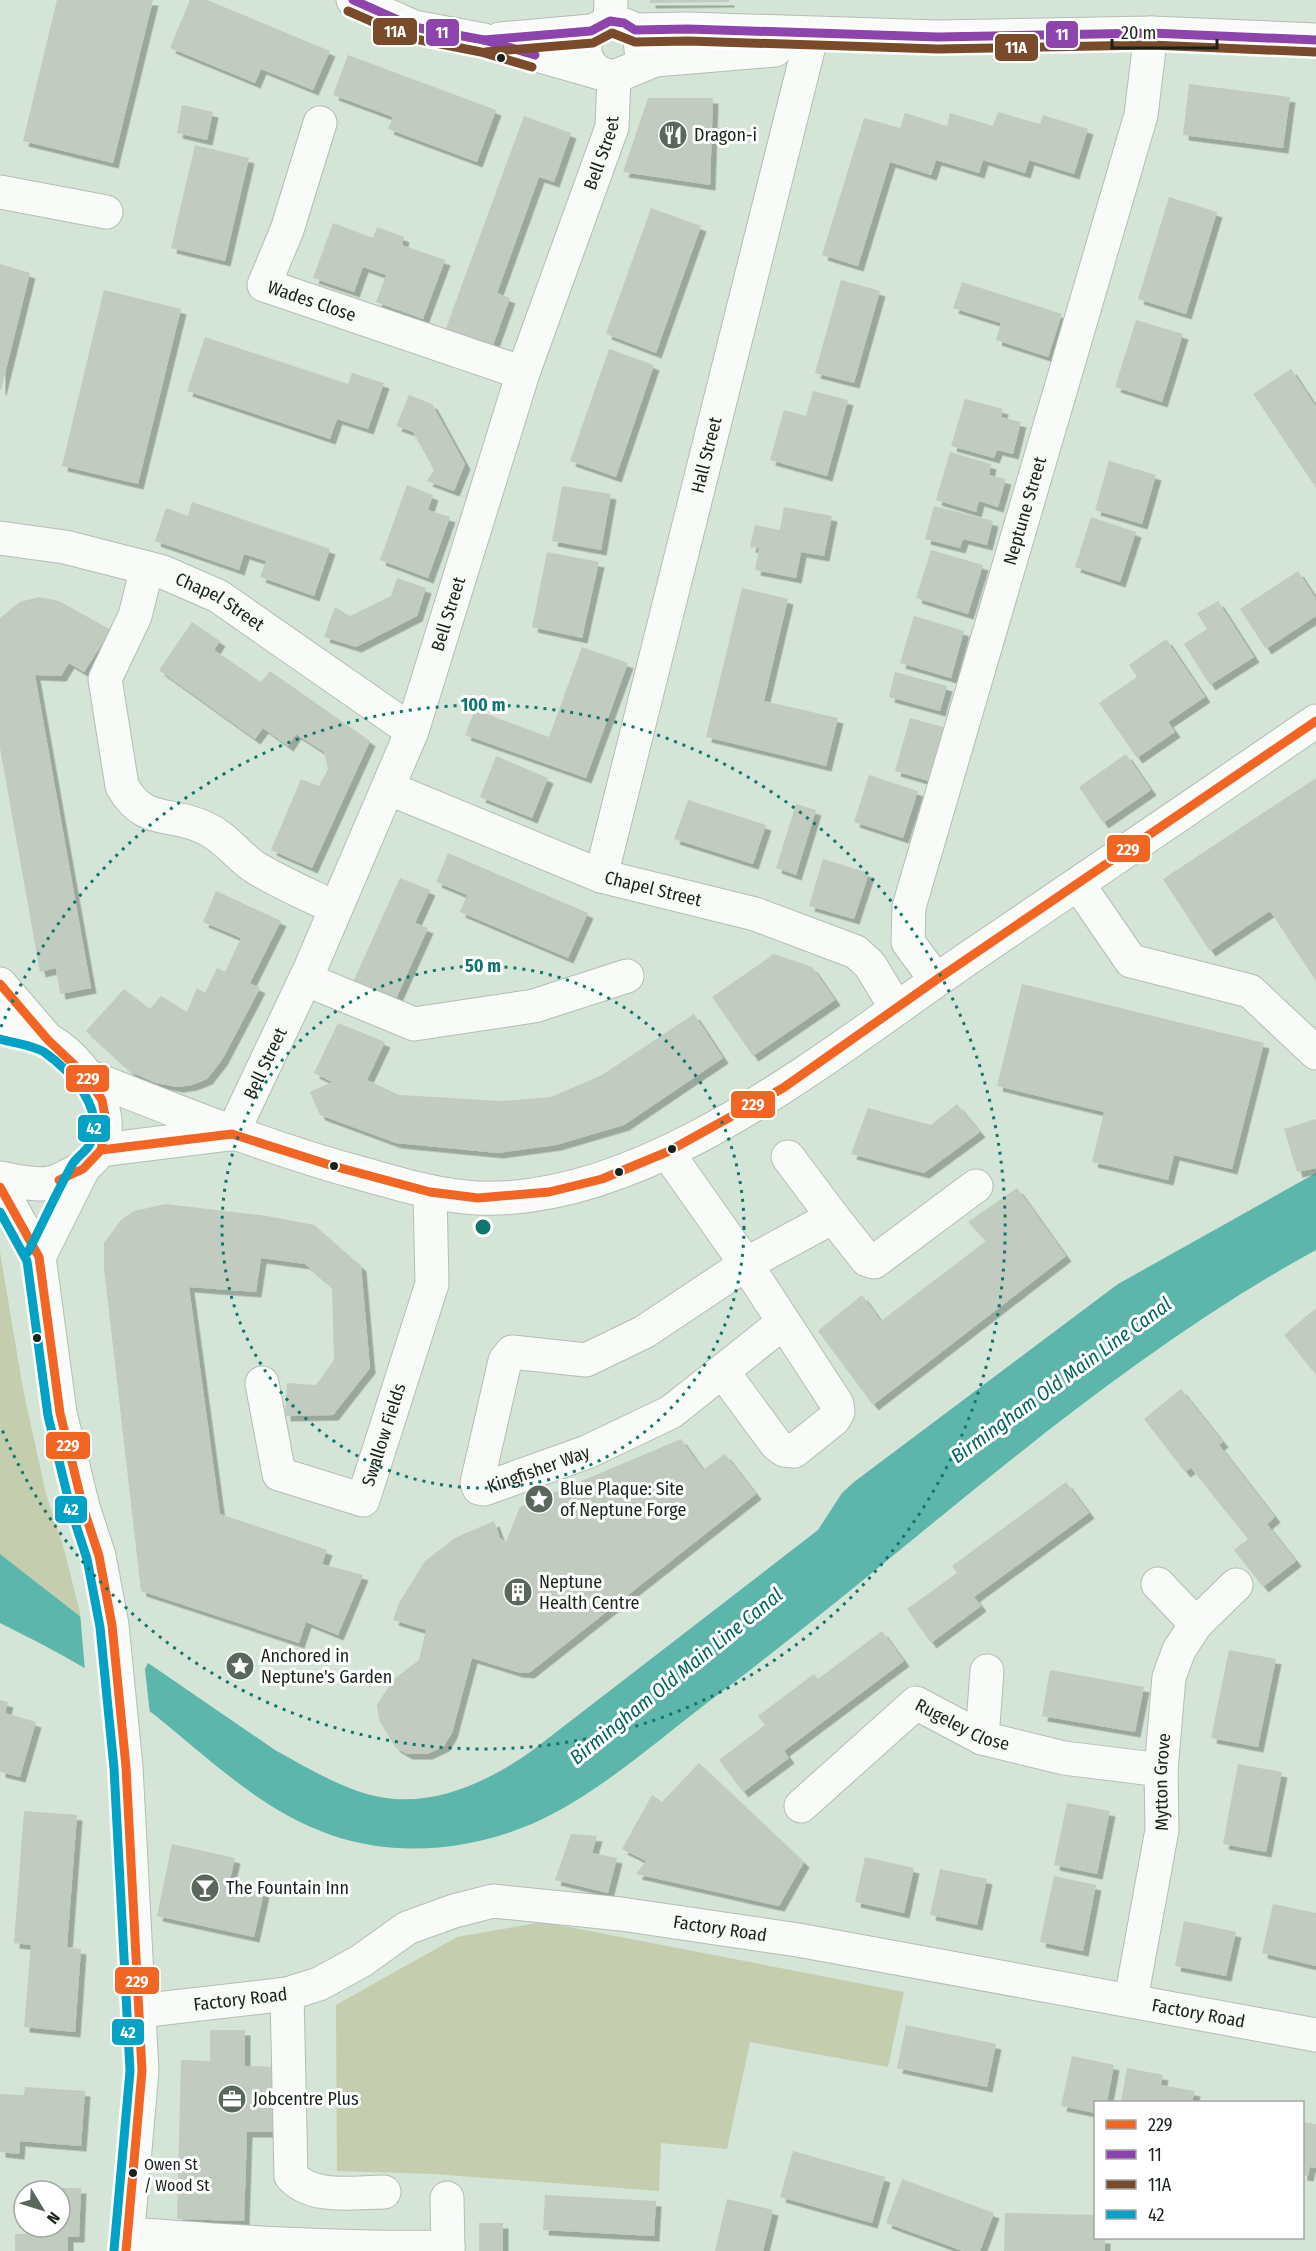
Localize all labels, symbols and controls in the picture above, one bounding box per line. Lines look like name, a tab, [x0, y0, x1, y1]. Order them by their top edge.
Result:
scale bar	[1112, 12, 1217, 50]
line badge: 11A	[372, 17, 418, 46]
line badge: 11	[425, 18, 460, 47]
line badge: 11	[1045, 20, 1079, 49]
text: 11A	[384, 22, 406, 41]
text: 20 m	[1121, 22, 1156, 44]
text: 11	[435, 23, 449, 42]
text: 11	[1055, 25, 1069, 44]
line badge: 11A	[994, 33, 1039, 62]
text: 11A	[1005, 38, 1027, 57]
unlabelled marker	[495, 52, 507, 64]
street label: Bell Street	[579, 116, 623, 193]
restaurant icon: Dragon-i	[657, 119, 689, 151]
place label: Dragon-i	[694, 124, 757, 146]
street label: Wades Close	[265, 276, 359, 326]
street label: Hall Street	[686, 415, 727, 495]
street label: Neptune Street	[999, 454, 1051, 568]
street label: Chapel Street	[172, 568, 269, 636]
street label: Bell Street	[426, 574, 470, 654]
text: 100 m	[461, 694, 505, 716]
line badge: 229	[1106, 834, 1151, 863]
text: 229	[1115, 840, 1140, 859]
street label: Chapel Street	[602, 866, 704, 911]
text: 50 m	[465, 955, 501, 977]
street label: Bell Street	[239, 1024, 292, 1103]
line badge: 229	[65, 1064, 110, 1093]
text: 229	[75, 1069, 100, 1088]
line badge: 229	[730, 1090, 776, 1119]
text: 229	[740, 1095, 765, 1114]
line badge: 42	[77, 1114, 111, 1143]
text: 42	[86, 1119, 102, 1138]
unlabelled marker	[666, 1143, 678, 1155]
unlabelled marker	[328, 1160, 340, 1172]
unlabelled marker	[613, 1166, 625, 1178]
centre of rings	[473, 1217, 493, 1237]
water label: Birmingham Old Main Line Canal	[946, 1292, 1176, 1468]
unlabelled marker	[31, 1332, 43, 1344]
street label: Swallow Fields	[357, 1380, 411, 1489]
line badge: 229	[45, 1431, 91, 1460]
text: 229	[55, 1436, 80, 1455]
street label: Kingfisher Way	[484, 1441, 593, 1498]
place label: Blue Plaque: Site of Neptune Forge	[560, 1478, 686, 1521]
place icon: Blue Plaque: Site of Neptune Forge	[523, 1483, 555, 1515]
line badge: 42	[54, 1495, 88, 1524]
text: 42	[63, 1500, 79, 1519]
place label: Neptune Health Centre	[539, 1571, 639, 1614]
building icon: Neptune Health Centre	[502, 1576, 534, 1608]
water label: Birmingham Old Main Line Canal	[565, 1583, 787, 1769]
place label: Anchored in Neptune's Garden	[261, 1645, 392, 1688]
place icon: Anchored in Neptune's Garden	[224, 1650, 256, 1682]
street label: Rugeley Close	[911, 1694, 1012, 1755]
street label: Mytton Grove	[1150, 1732, 1175, 1831]
bar icon: The Fountain Inn	[189, 1872, 221, 1904]
place label: The Fountain Inn	[226, 1877, 349, 1899]
street label: Factory Road	[672, 1911, 768, 1946]
line badge: 229	[114, 1966, 160, 1995]
text: 229	[124, 1972, 149, 1991]
street label: Factory Road	[192, 1983, 288, 2016]
street label: Factory Road	[1150, 1994, 1247, 2033]
line badge: 42	[111, 2018, 145, 2046]
text: 42	[120, 2023, 136, 2042]
office icon: Jobcentre Plus	[216, 2083, 248, 2115]
place label: Jobcentre Plus	[253, 2088, 359, 2110]
legend	[1094, 2101, 1304, 2239]
text: 229	[1148, 2114, 1173, 2136]
text: 11	[1148, 2144, 1162, 2166]
place label: Owen St / Wood St	[144, 2155, 210, 2195]
marker: Owen St / Wood St	[127, 2167, 139, 2179]
text: 11A	[1148, 2174, 1172, 2196]
north arrow	[12, 2179, 72, 2239]
text: 42	[1148, 2204, 1164, 2226]
text: N	[43, 2208, 64, 2228]

